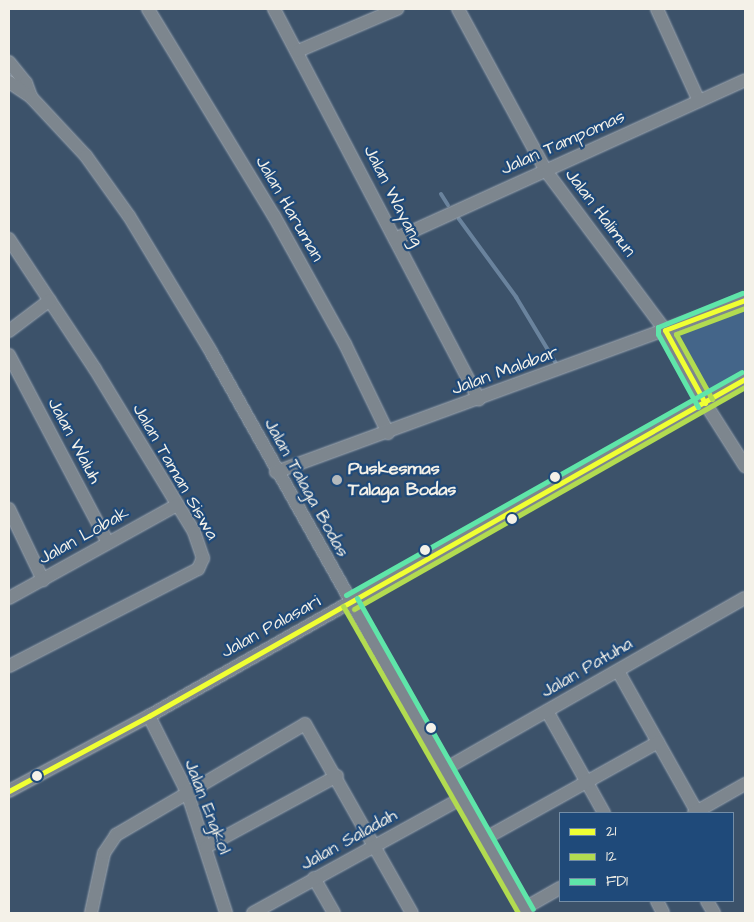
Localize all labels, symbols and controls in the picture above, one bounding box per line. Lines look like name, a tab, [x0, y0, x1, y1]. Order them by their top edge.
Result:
street label: Jalan Tampomas	[498, 106, 628, 180]
street label: Jalan Wayang	[358, 142, 428, 250]
street label: Jalan Haruman	[250, 152, 328, 266]
street label: Jalan Halimun	[560, 165, 640, 261]
street label: Jalan Malabar	[449, 342, 561, 400]
street label: Jalan Waluh	[42, 394, 106, 488]
street label: Jalan Taman Siswa	[127, 400, 223, 544]
street label: Jalan Talaga Bodas	[259, 415, 353, 561]
place label: Puskesmas Talaga Bodas	[348, 459, 456, 502]
unlabelled marker	[550, 472, 560, 482]
marker: Puskesmas Talaga Bodas	[330, 473, 344, 487]
street label: Jalan Lobak	[35, 502, 133, 570]
unlabelled marker	[507, 514, 517, 524]
unlabelled marker	[420, 545, 430, 555]
street label: Jalan Palasari	[218, 591, 324, 663]
street label: Jalan Patuha	[537, 633, 637, 703]
unlabelled marker	[426, 723, 436, 733]
street label: Jalan Engkol	[179, 757, 235, 857]
unlabelled marker	[32, 771, 42, 781]
street label: Jalan Saladah	[297, 805, 401, 875]
legend	[559, 812, 734, 902]
text: 21	[606, 821, 617, 842]
text: 12	[606, 846, 617, 867]
text: FD1	[606, 871, 628, 892]

